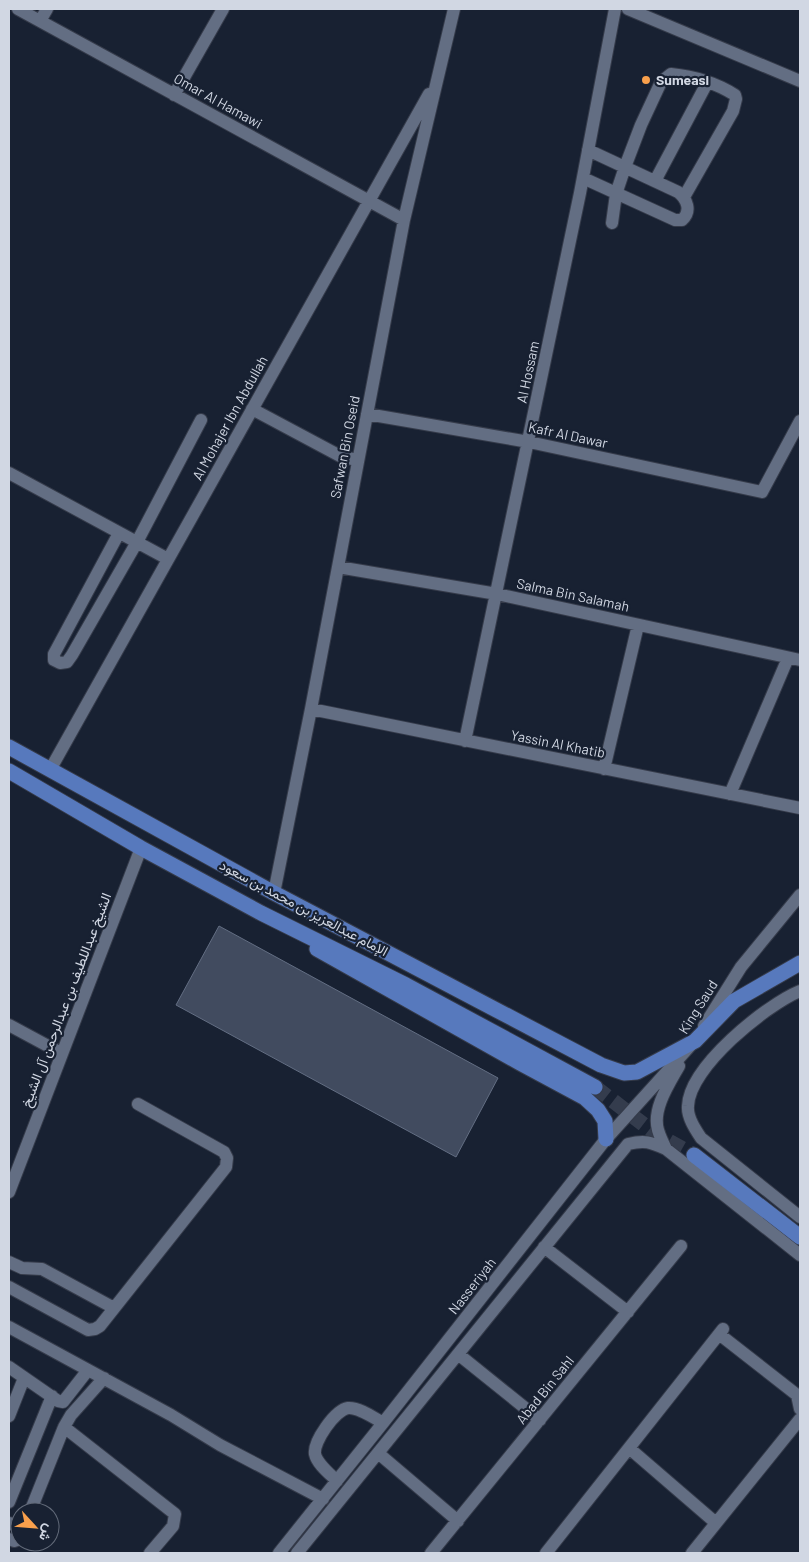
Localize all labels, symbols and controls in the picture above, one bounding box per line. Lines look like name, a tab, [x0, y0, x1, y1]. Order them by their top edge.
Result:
street label: Omar Al Hamawi	[171, 69, 265, 132]
place label: Sumeasi	[656, 71, 709, 88]
marker: Sumeasi	[640, 74, 652, 86]
street label: Al Hossam	[513, 339, 542, 405]
street label: Al Mohajer Ibn Abdullah	[188, 353, 271, 483]
street label: Safwan Bin Oseid	[326, 394, 363, 500]
street label: Kafr Al Dawar	[527, 418, 609, 451]
street label: Salma Bin Salamah	[515, 574, 631, 615]
street label: Yassin Al Khatib	[510, 726, 607, 761]
street label: الإمام عبدالعزيز بن محمد بن سعود	[216, 856, 391, 961]
street label: الشيخ عبداللطيف بن عبدالرحمن آل الشيخ	[17, 890, 117, 1110]
street label: King Saud	[674, 977, 721, 1037]
street label: Nasseriyah	[444, 1254, 499, 1317]
street label: Abad Bin Sahl	[512, 1352, 577, 1427]
north arrow	[10, 1502, 60, 1552]
text: ش	[35, 1521, 58, 1544]

